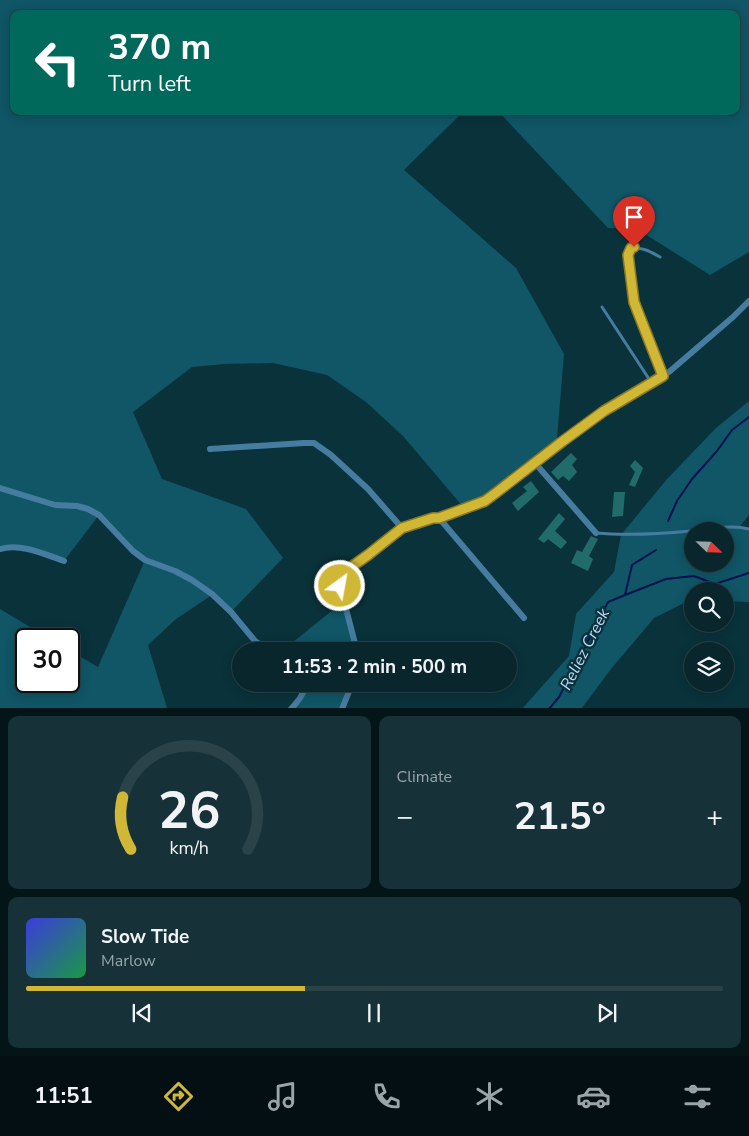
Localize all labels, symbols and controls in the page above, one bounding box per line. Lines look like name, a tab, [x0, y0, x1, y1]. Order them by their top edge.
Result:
text: 370 m	[108, 24, 211, 71]
icon: left	[25, 30, 90, 95]
text: Turn left	[108, 69, 191, 99]
pin	[613, 196, 655, 247]
icon: arrive	[620, 203, 648, 231]
north arrow	[684, 522, 734, 572]
map controls	[684, 522, 734, 692]
position arrow	[313, 559, 365, 611]
button: search	[684, 582, 734, 632]
water label: Reliez Creek	[555, 604, 615, 694]
speed limit sign: 30	[15, 628, 80, 693]
button: layers	[684, 642, 734, 692]
text: 11:53 · 2 min · 500 m	[282, 654, 467, 680]
text: Climate	[397, 766, 452, 788]
text: 26	[158, 775, 220, 846]
text: 21.5°	[514, 791, 606, 842]
text: −	[397, 798, 413, 836]
text: +	[706, 798, 723, 836]
text: km/h	[170, 836, 209, 860]
text: Slow Tide	[101, 924, 189, 950]
text: Marlow	[101, 950, 156, 972]
icon: previous	[128, 999, 156, 1027]
icon: pause	[360, 999, 388, 1027]
icon: next	[593, 999, 621, 1027]
icon: directions	[161, 1079, 196, 1114]
icon: music	[265, 1079, 300, 1114]
icon: phone	[369, 1079, 404, 1114]
icon: climate	[472, 1079, 507, 1114]
icon: car	[576, 1079, 611, 1114]
icon: filters	[680, 1079, 715, 1114]
text: 11:51	[34, 1081, 93, 1111]

